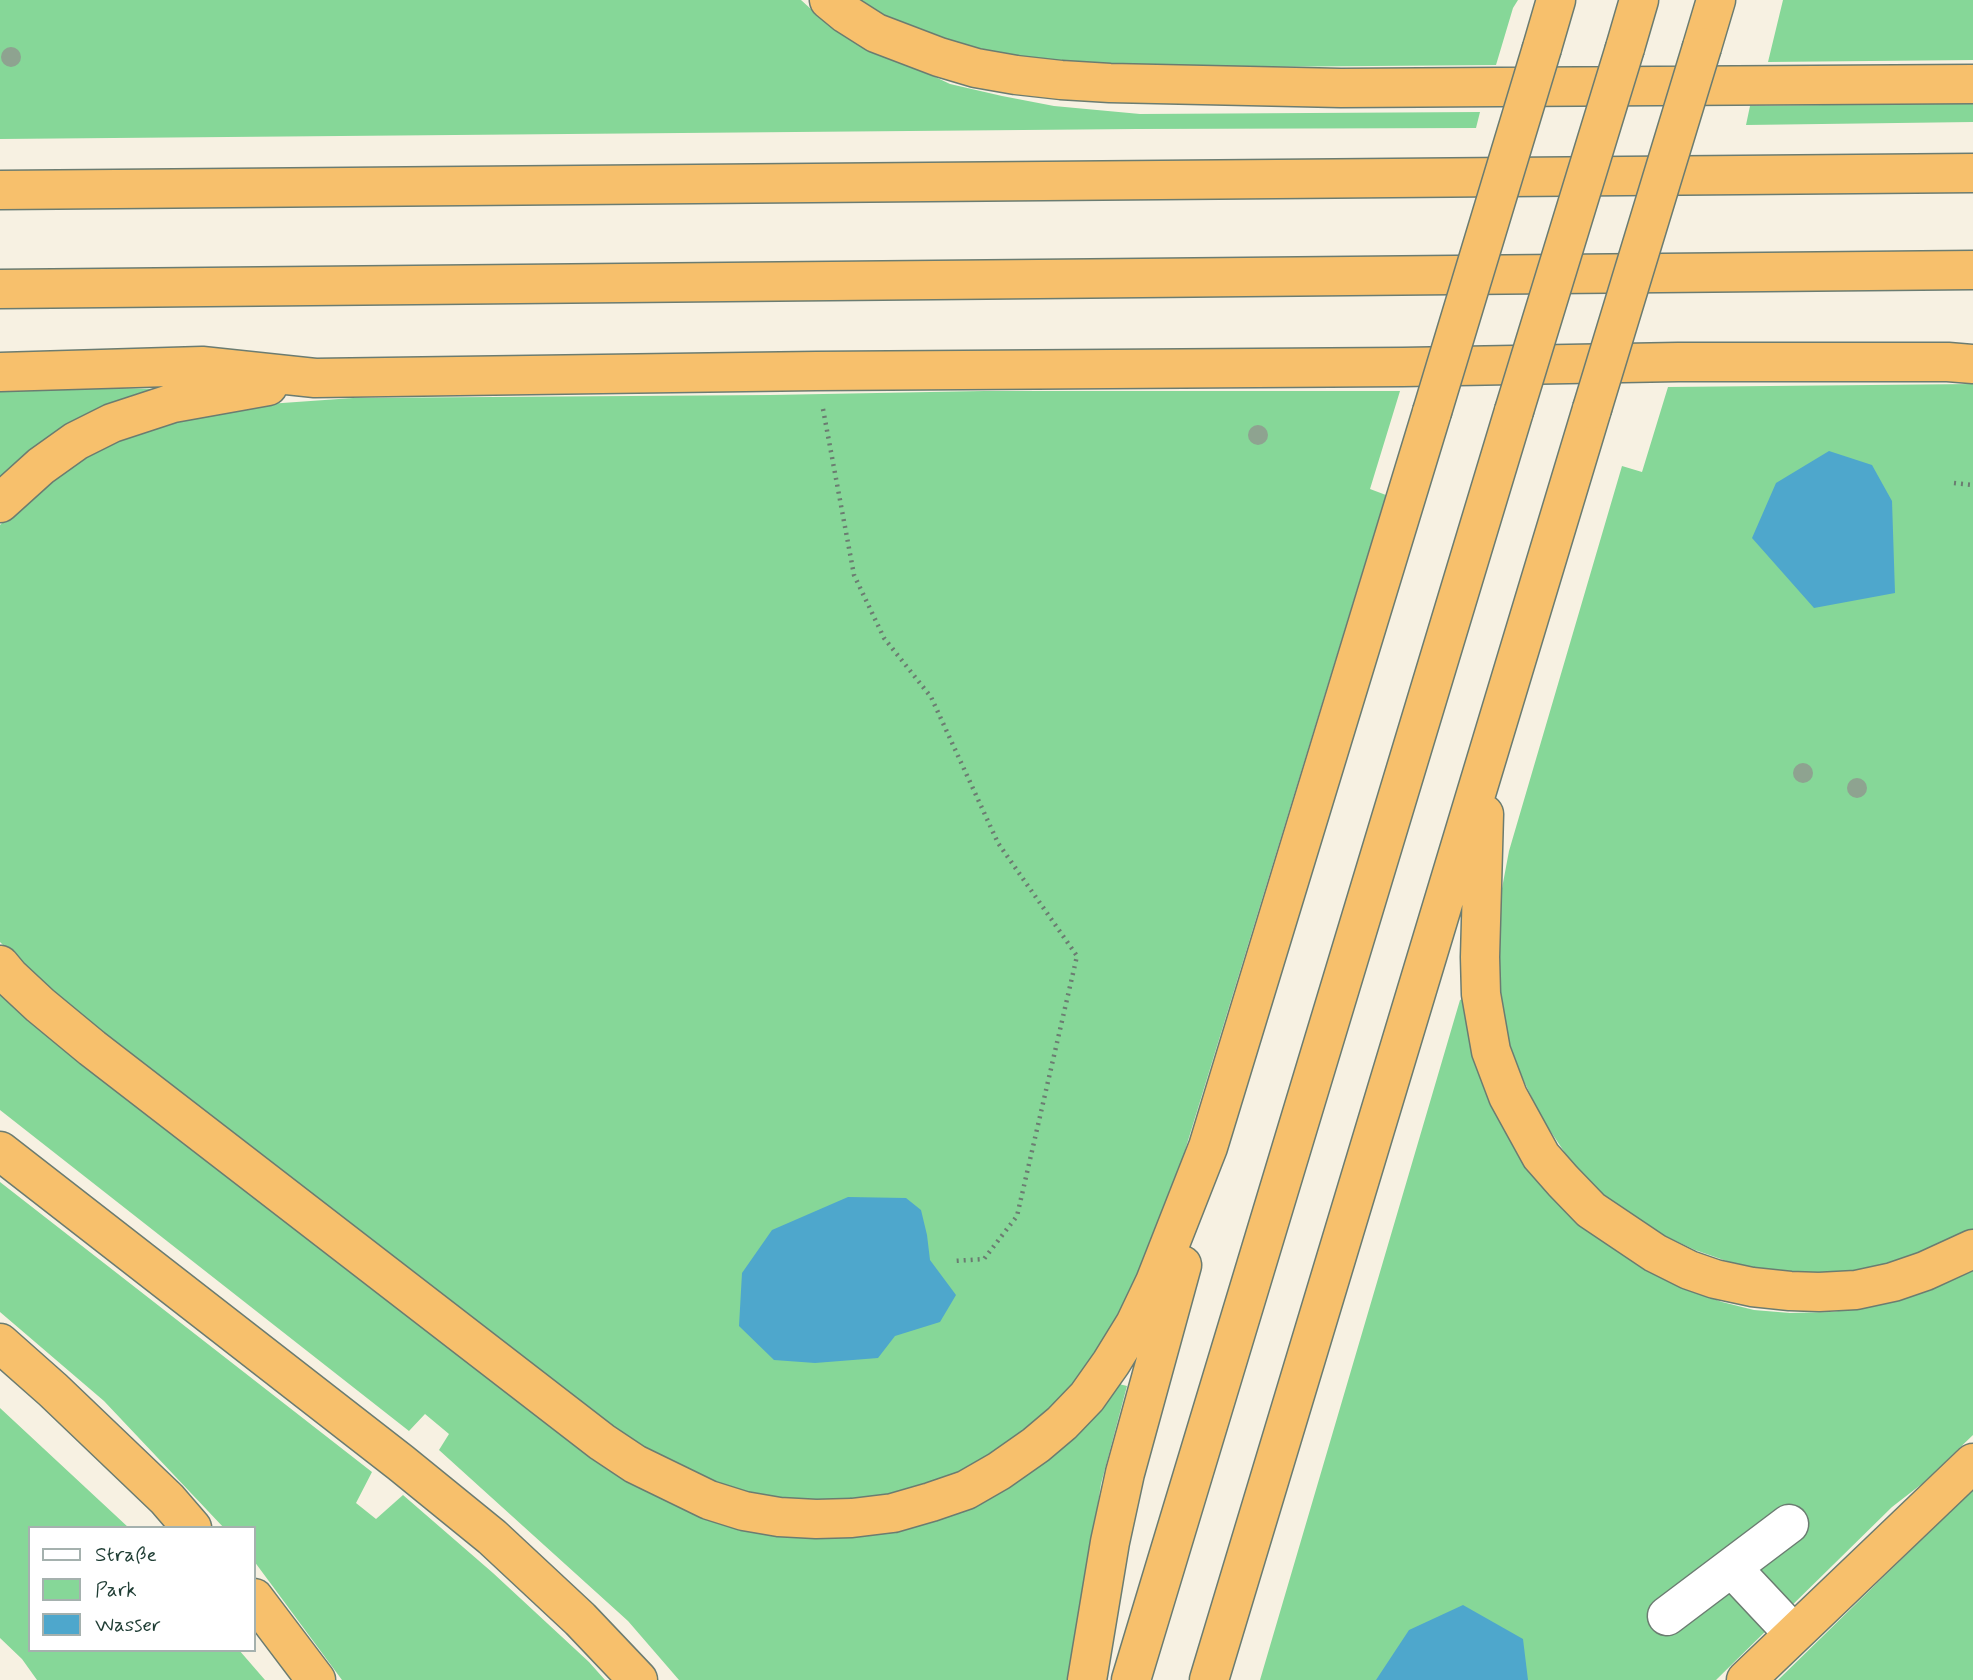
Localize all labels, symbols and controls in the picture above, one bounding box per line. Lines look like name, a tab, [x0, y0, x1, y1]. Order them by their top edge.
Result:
legend	[28, 1526, 256, 1652]
text: Straße	[95, 1541, 157, 1569]
text: Park	[95, 1576, 137, 1604]
text: Wasser	[95, 1611, 161, 1639]

